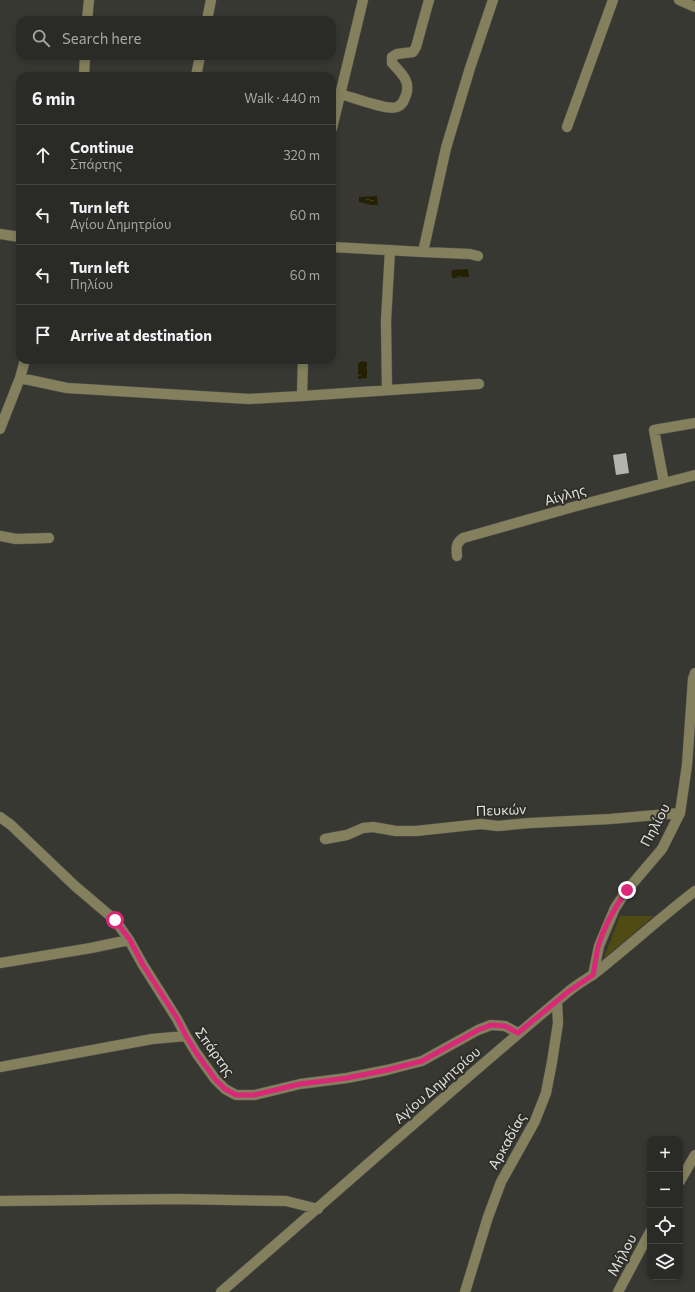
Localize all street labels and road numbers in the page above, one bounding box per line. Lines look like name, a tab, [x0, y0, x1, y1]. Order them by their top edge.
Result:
street label: Αίγλης	[542, 480, 588, 509]
street label: Πευκών	[475, 800, 526, 819]
street label: Πηλίου	[636, 800, 673, 849]
street label: Σπάρτης	[192, 1024, 239, 1079]
street label: Αγίου Δημητρίου	[390, 1042, 483, 1127]
street label: Αρκαδίας	[484, 1110, 529, 1172]
street label: Μήλου	[604, 1231, 640, 1279]

